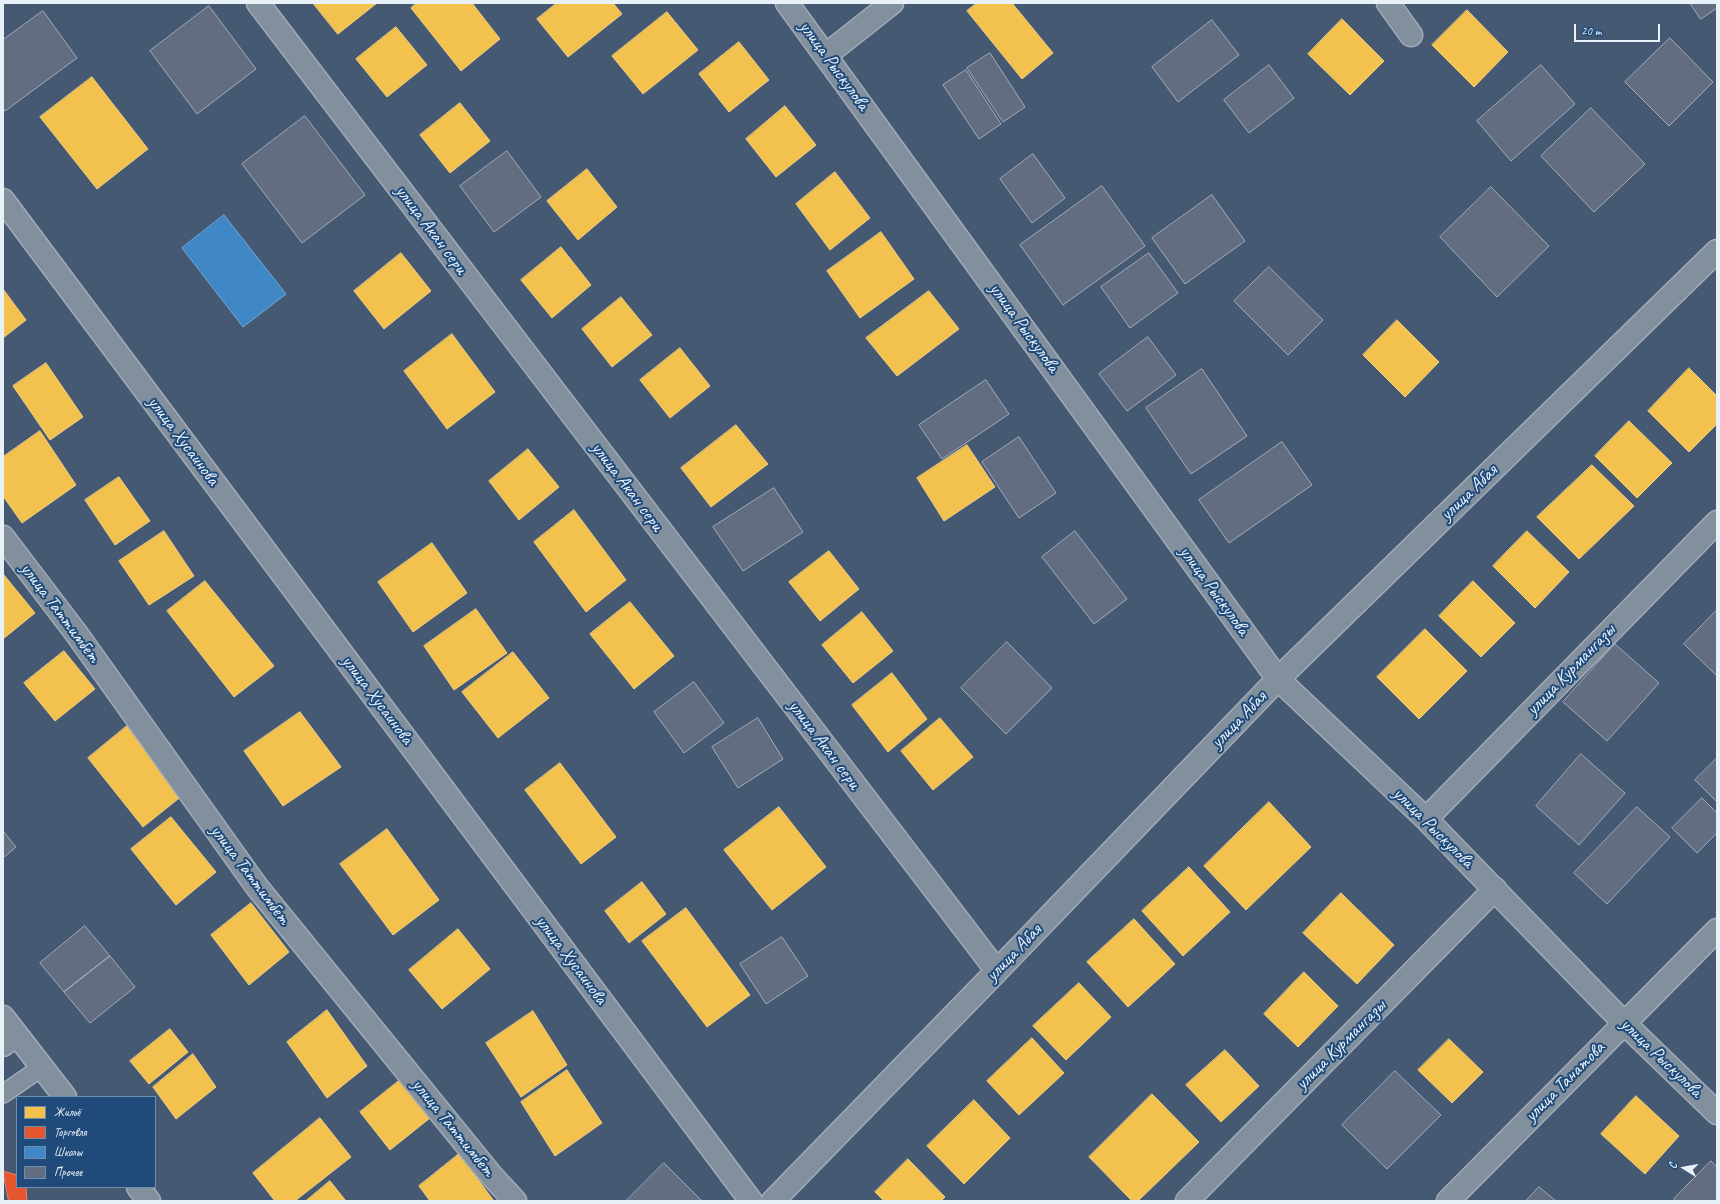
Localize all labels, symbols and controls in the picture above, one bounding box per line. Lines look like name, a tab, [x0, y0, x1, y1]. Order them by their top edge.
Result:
scale bar	[1576, 16, 1662, 42]
street label: улица Рыскулова	[794, 17, 874, 115]
text: 20 m	[1581, 23, 1601, 39]
street label: улица Акан сери	[390, 181, 472, 279]
street label: улица Рыскулова	[984, 279, 1064, 377]
street label: улица Хусаинова	[142, 392, 224, 490]
street label: улица Акан сери	[586, 438, 668, 536]
street label: улица Абая	[1436, 460, 1502, 526]
street label: улица Рыскулова	[1174, 542, 1254, 640]
street label: улица Таттимбет	[15, 558, 105, 668]
street label: улица Курмангазы	[1522, 619, 1620, 721]
street label: улица Хусаинова	[336, 651, 418, 749]
street label: улица Абая	[1206, 687, 1272, 753]
street label: улица Акан сери	[783, 696, 865, 794]
street label: улица Рыскулова	[1388, 783, 1478, 873]
street label: улица Таттимбет	[205, 820, 295, 930]
street label: улица Хусаинова	[530, 911, 612, 1009]
street label: улица Абая	[981, 920, 1047, 986]
street label: улица Курмангазы	[1291, 995, 1391, 1095]
street label: улица Рыскулова	[1615, 1013, 1707, 1103]
street label: улица Танатова	[1520, 1037, 1610, 1127]
street label: улица Таттимбет	[406, 1074, 500, 1182]
legend	[16, 1096, 156, 1188]
text: Жильё	[54, 1104, 80, 1120]
text: Торговля	[54, 1124, 87, 1140]
text: Школы	[54, 1144, 82, 1160]
north arrow	[1664, 1148, 1704, 1188]
text: С	[1665, 1162, 1680, 1170]
text: Прочее	[54, 1164, 82, 1180]

